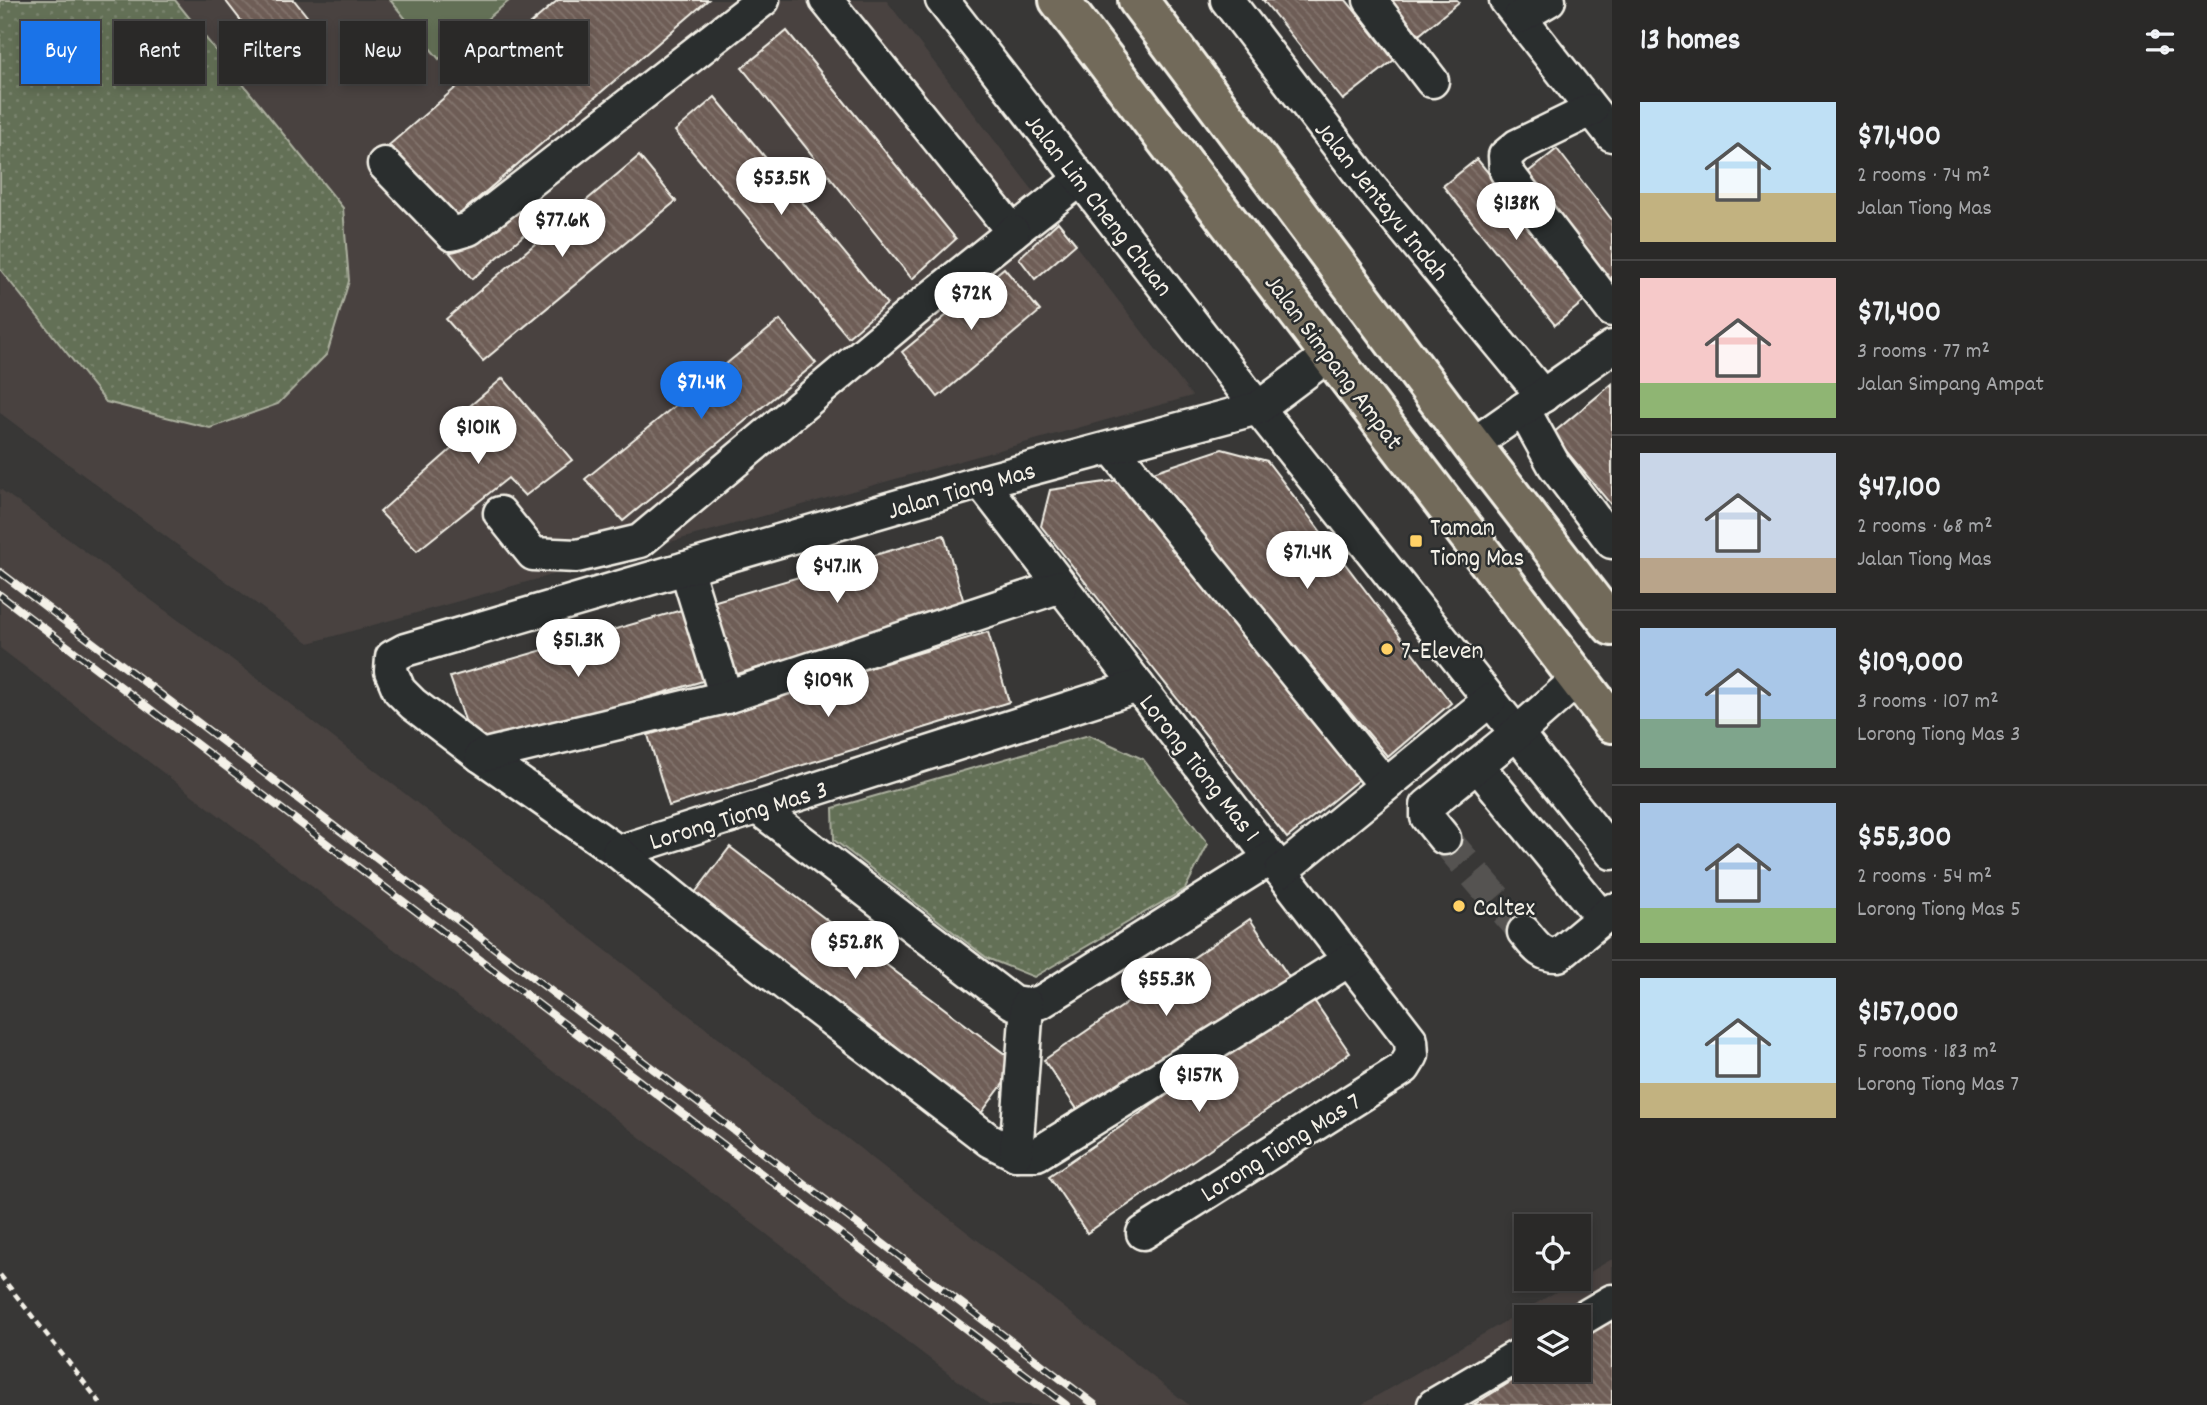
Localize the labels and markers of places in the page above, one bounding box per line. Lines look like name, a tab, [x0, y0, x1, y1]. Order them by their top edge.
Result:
pin: $53.5K	[724, 158, 838, 217]
pin: $138K	[1467, 182, 1565, 242]
pin: $77.6K	[505, 200, 619, 259]
pin: $72K	[930, 272, 1012, 332]
pin: $71.4K	[644, 362, 758, 421]
pin: $101K	[429, 406, 527, 466]
place label: Taman Tiong Mas	[1430, 511, 1524, 578]
pin: $71.4K	[1250, 532, 1364, 591]
marker: Taman Tiong Mas	[1408, 533, 1424, 549]
pin: $47.1K	[780, 546, 894, 605]
pin: $51.3K	[521, 620, 635, 679]
place label: 7-Eleven	[1401, 634, 1484, 671]
marker: 7-Eleven	[1379, 641, 1395, 657]
pin: $109K	[779, 660, 877, 719]
place label: Caltex	[1473, 891, 1535, 928]
marker: Caltex	[1451, 898, 1467, 914]
pin: $52.8K	[798, 922, 912, 981]
pin: $55.3K	[1109, 958, 1223, 1018]
pin: $157K	[1150, 1054, 1248, 1114]

